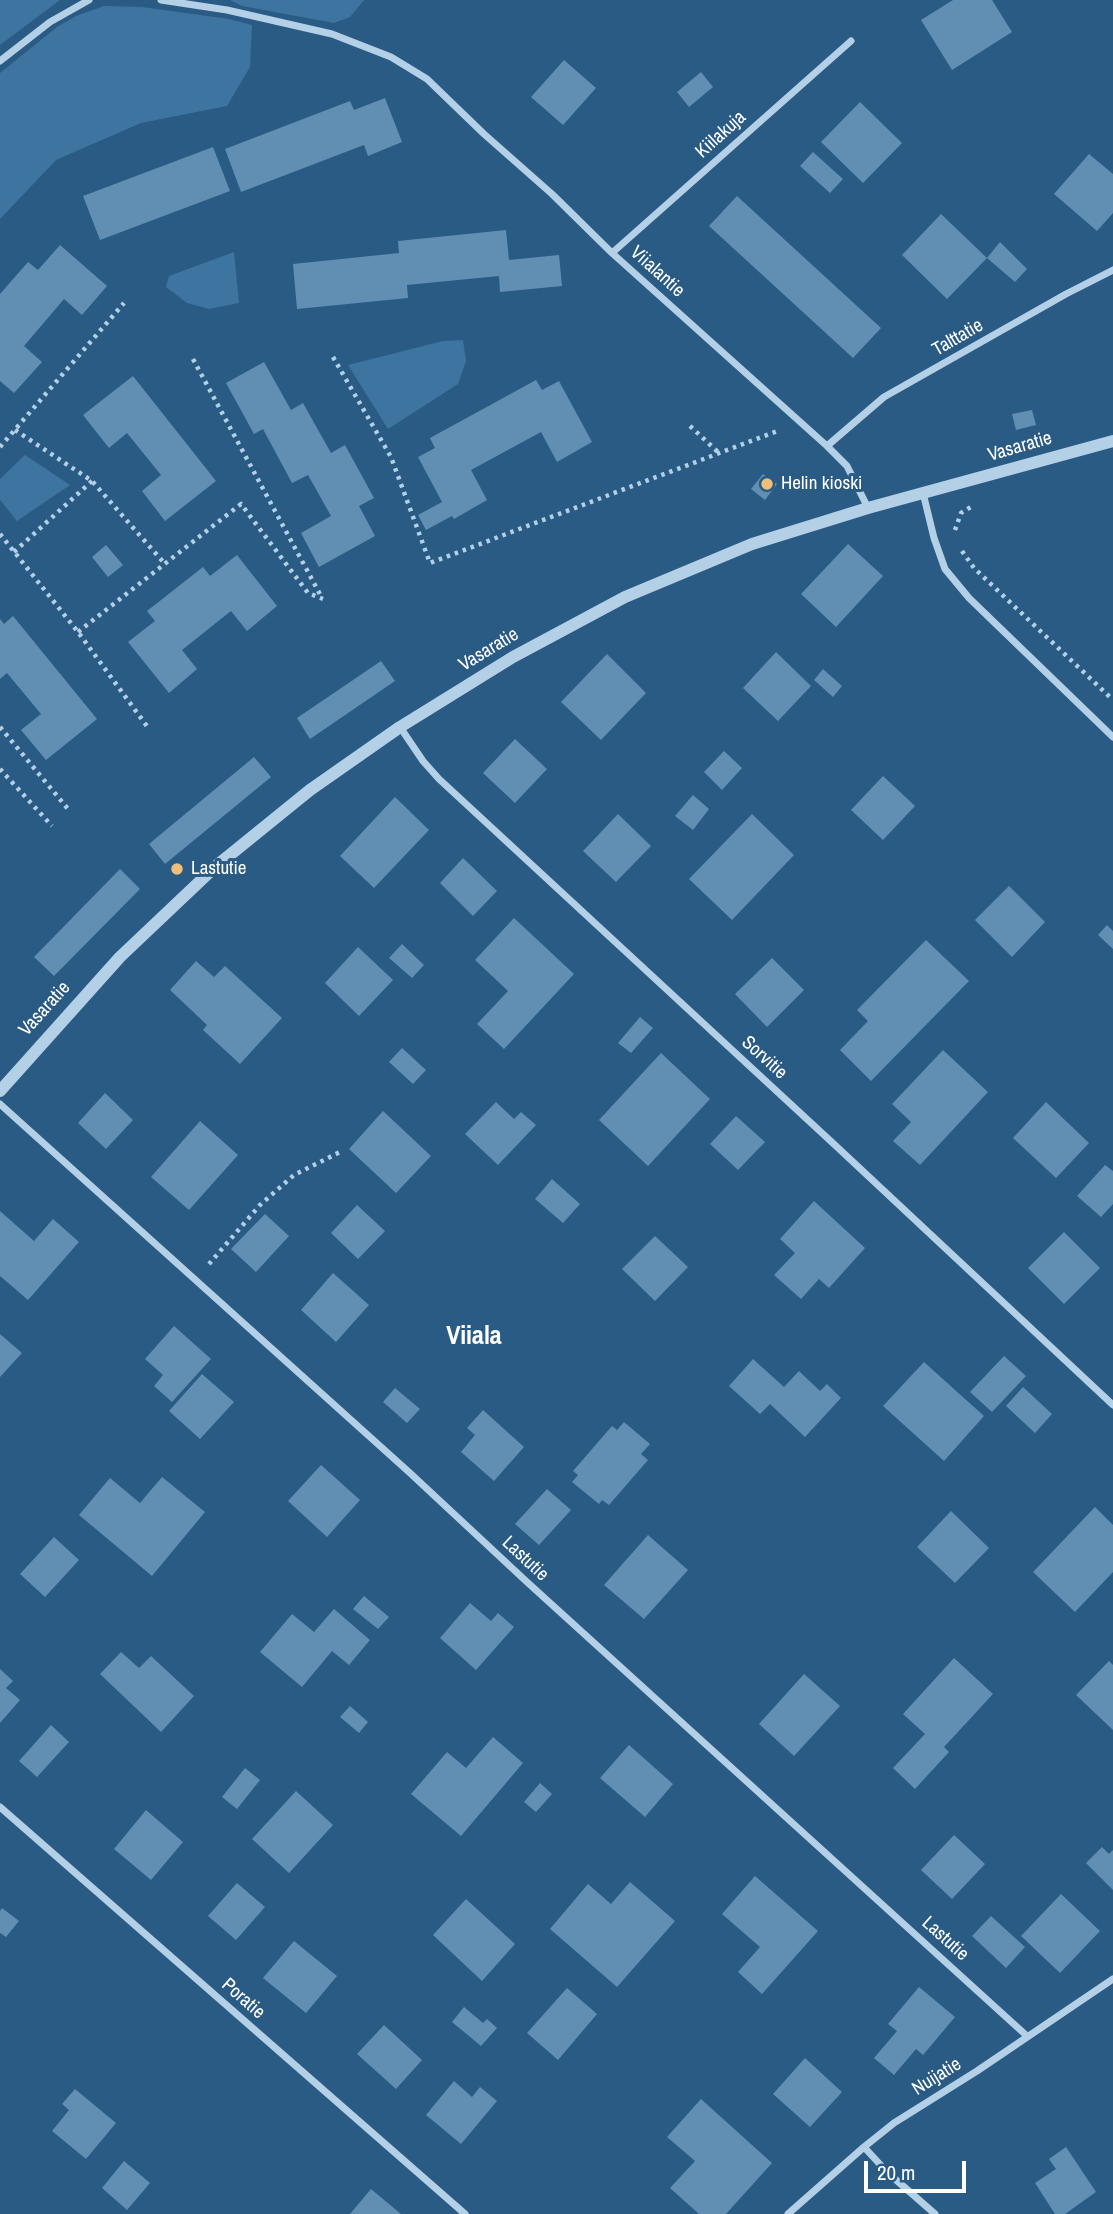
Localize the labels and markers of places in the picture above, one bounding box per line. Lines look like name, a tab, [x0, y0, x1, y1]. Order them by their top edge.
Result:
place label: Helin kioski	[781, 473, 862, 495]
marker: Helin kioski	[759, 476, 775, 492]
place label: Lastutie	[191, 858, 246, 880]
marker: Lastutie	[169, 861, 185, 877]

